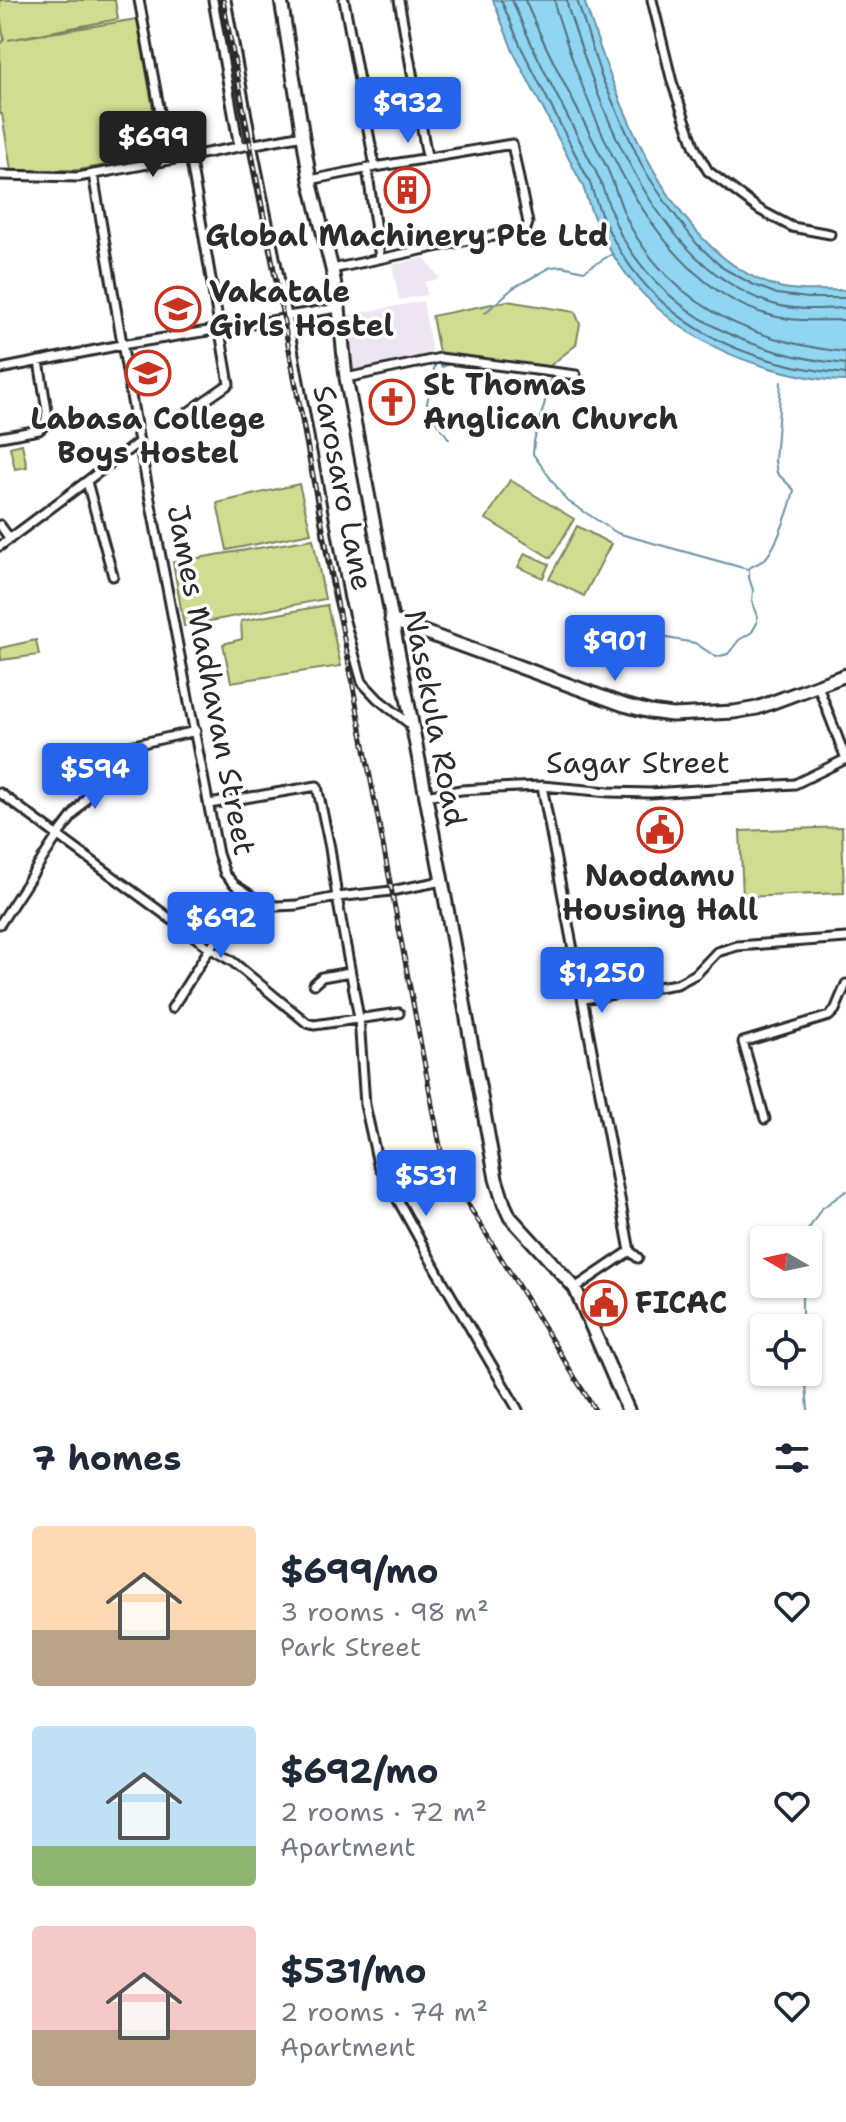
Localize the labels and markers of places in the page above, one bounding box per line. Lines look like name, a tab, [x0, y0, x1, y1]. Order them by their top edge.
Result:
pin: $932	[361, 77, 455, 145]
pin: $699	[106, 111, 200, 179]
building icon: Global Machinery Pte Ltd	[383, 166, 431, 214]
place label: Global Machinery Pte Ltd	[205, 215, 609, 256]
place label: Vakatale Girls Hostel	[209, 271, 394, 346]
school or university icon: Vakatale Girls Hostel	[154, 285, 202, 333]
school or university icon: Labasa College Boys Hostel	[124, 349, 172, 397]
place label: St Thomas Anglican Church	[423, 364, 678, 439]
church icon: St Thomas Anglican Church	[368, 378, 416, 426]
place label: Labasa College Boys Hostel	[30, 398, 266, 473]
pin: $901	[568, 615, 662, 683]
pin: $594	[48, 743, 142, 811]
public building icon: Naodamu Housing Hall	[636, 806, 684, 854]
place label: Naodamu Housing Hall	[562, 855, 758, 930]
pin: $692	[174, 892, 268, 960]
pin: $1,250	[537, 947, 667, 1015]
pin: $531	[379, 1150, 473, 1218]
public building icon: FICAC	[580, 1279, 628, 1327]
place label: FICAC	[635, 1282, 728, 1323]

